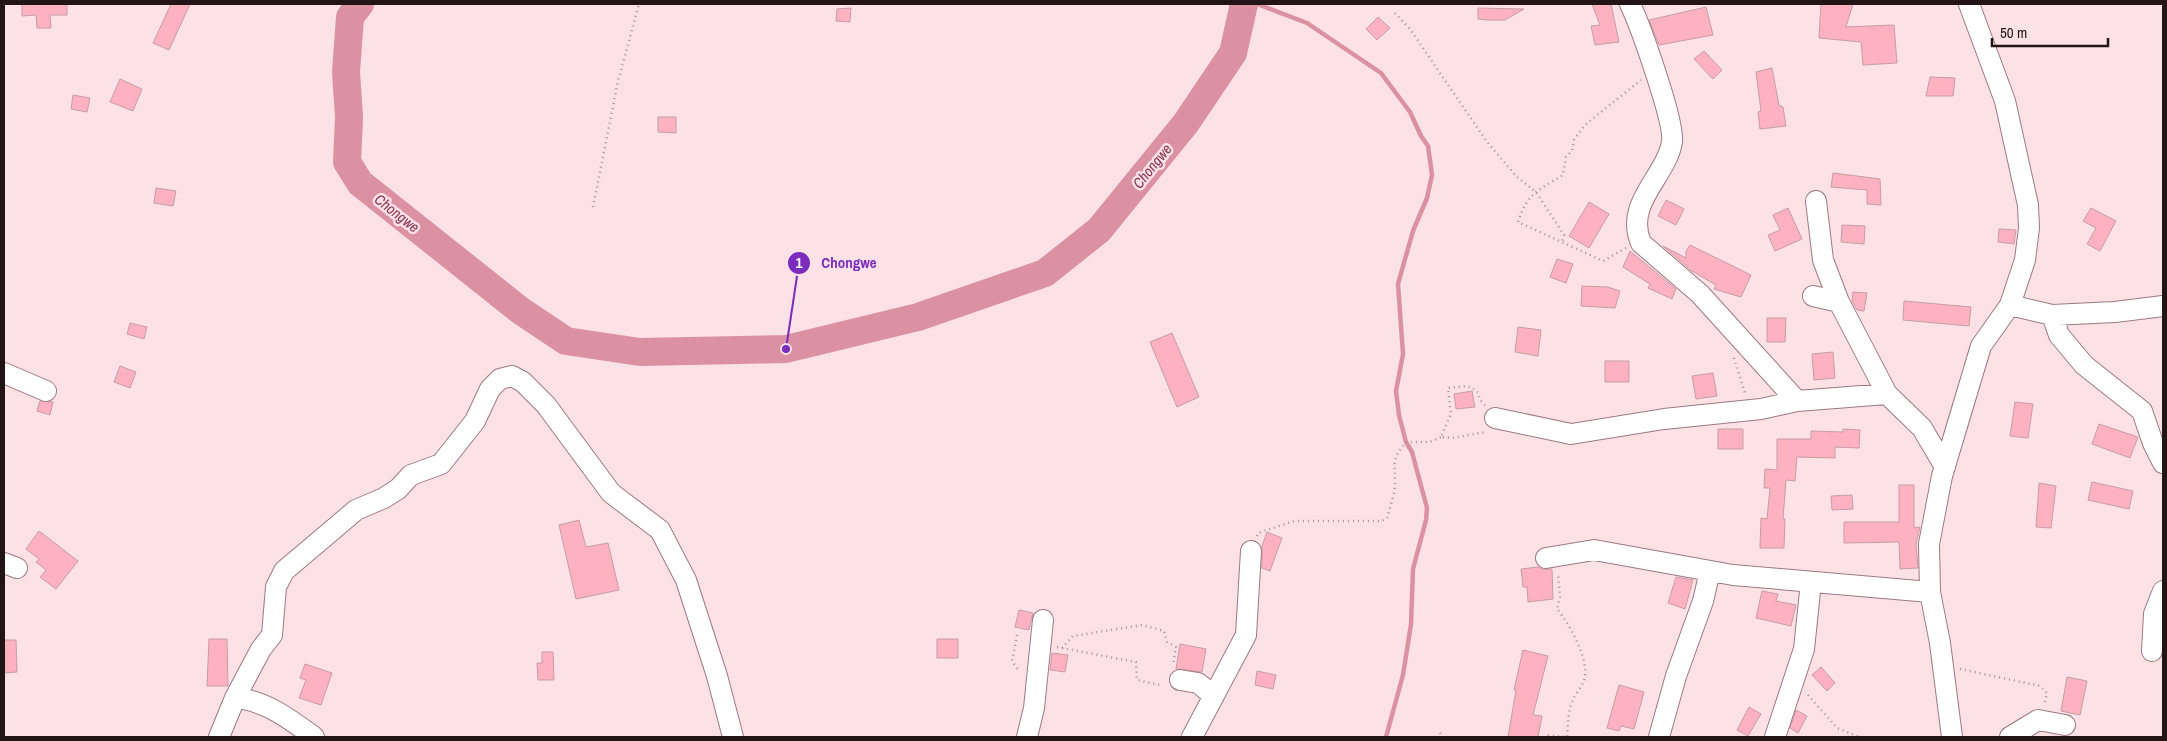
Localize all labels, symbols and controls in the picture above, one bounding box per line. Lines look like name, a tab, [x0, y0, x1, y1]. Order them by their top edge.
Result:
scale bar	[1992, 15, 2108, 47]
text: 50 m	[2000, 22, 2027, 43]
water label: Chongwe	[1127, 139, 1177, 193]
water label: Chongwe	[370, 189, 424, 237]
callout: Chongwe	[786, 248, 886, 278]
text: 1	[796, 252, 803, 273]
text: Chongwe	[821, 252, 877, 273]

